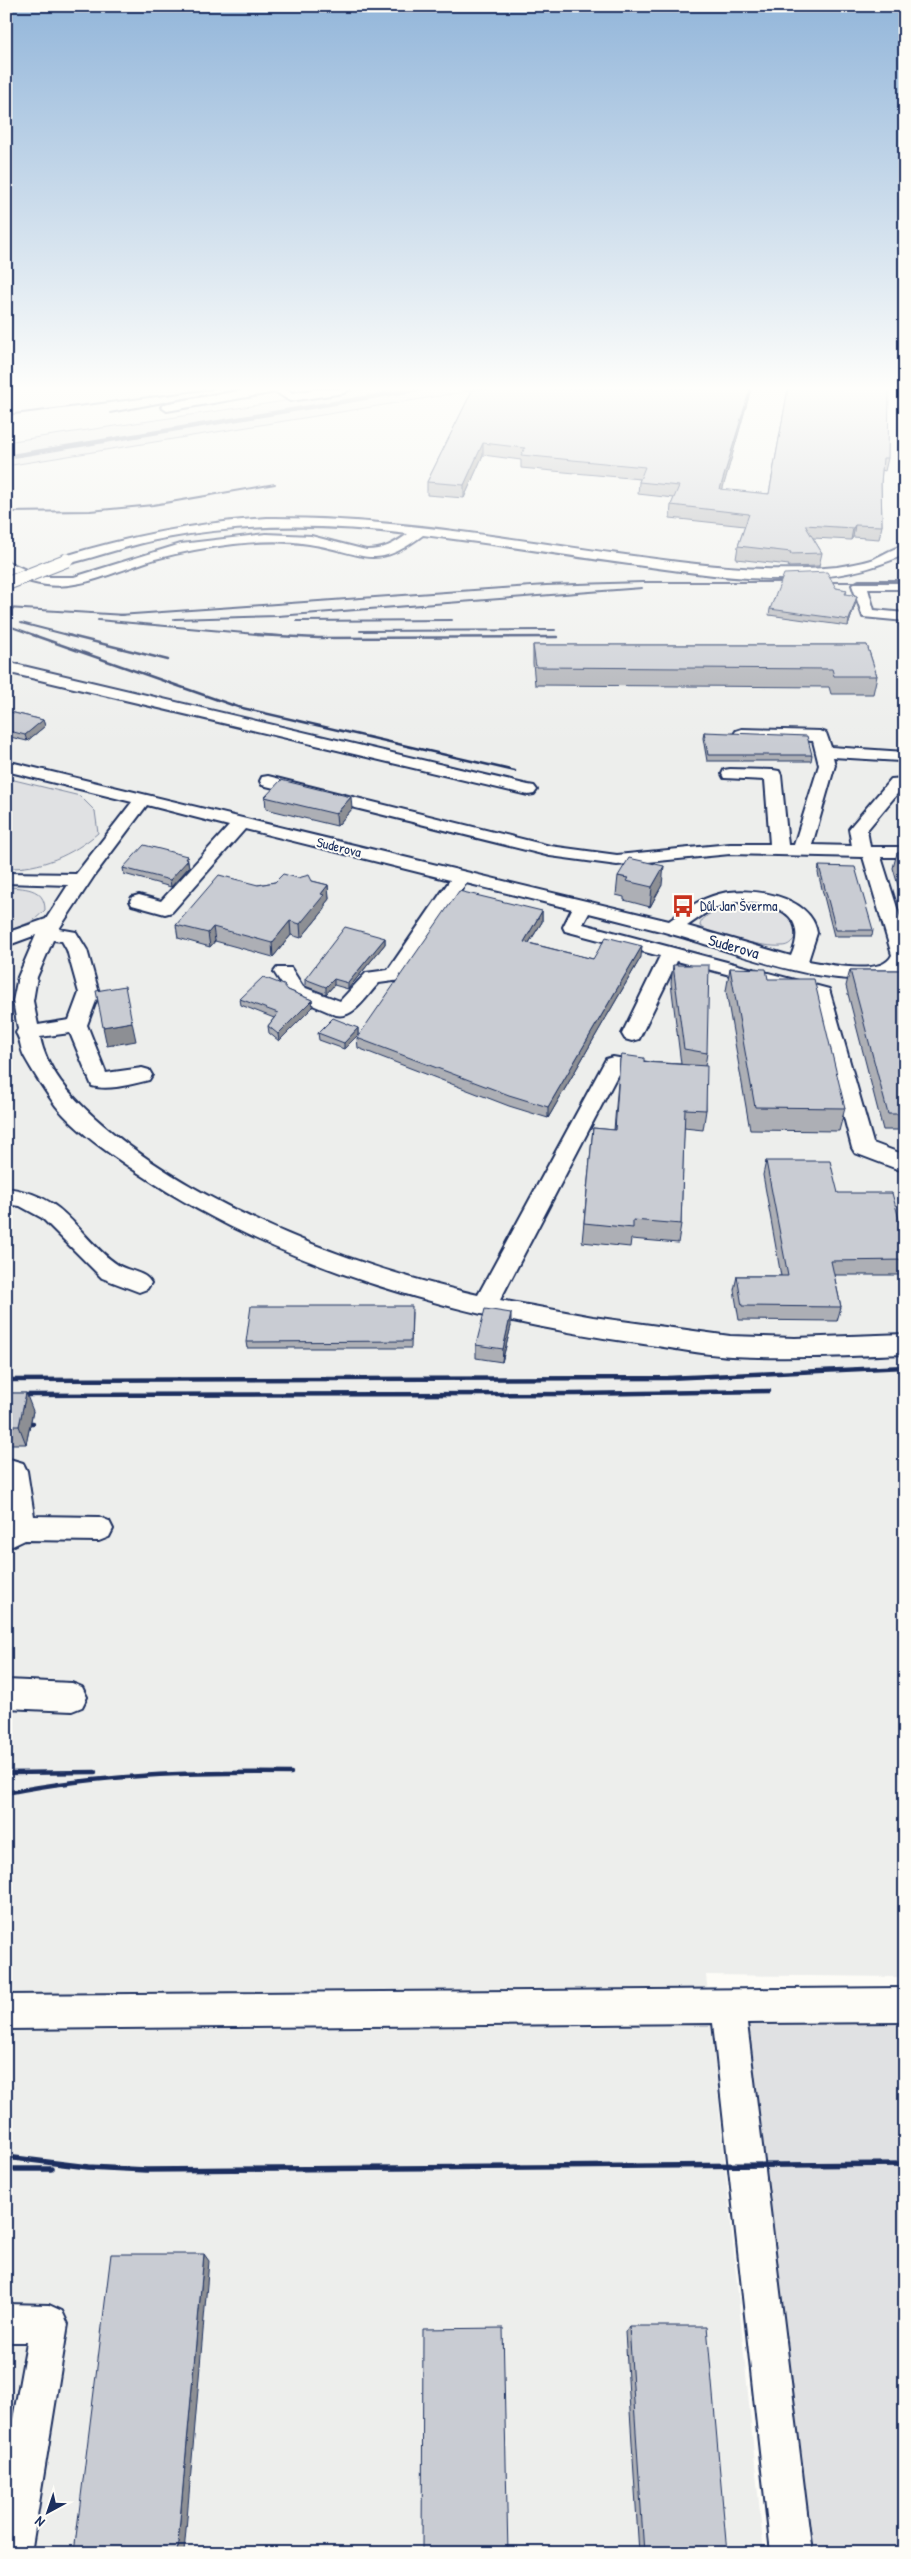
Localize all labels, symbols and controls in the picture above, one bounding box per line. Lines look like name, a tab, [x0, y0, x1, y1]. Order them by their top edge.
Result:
street label: Suderova	[315, 832, 364, 861]
bus stop icon: Důl Jan Šverma	[670, 893, 696, 919]
place label: Důl Jan Šverma	[700, 896, 778, 915]
street label: Suderova	[706, 928, 762, 964]
north arrow	[22, 2486, 72, 2536]
text: N	[30, 2512, 48, 2532]

